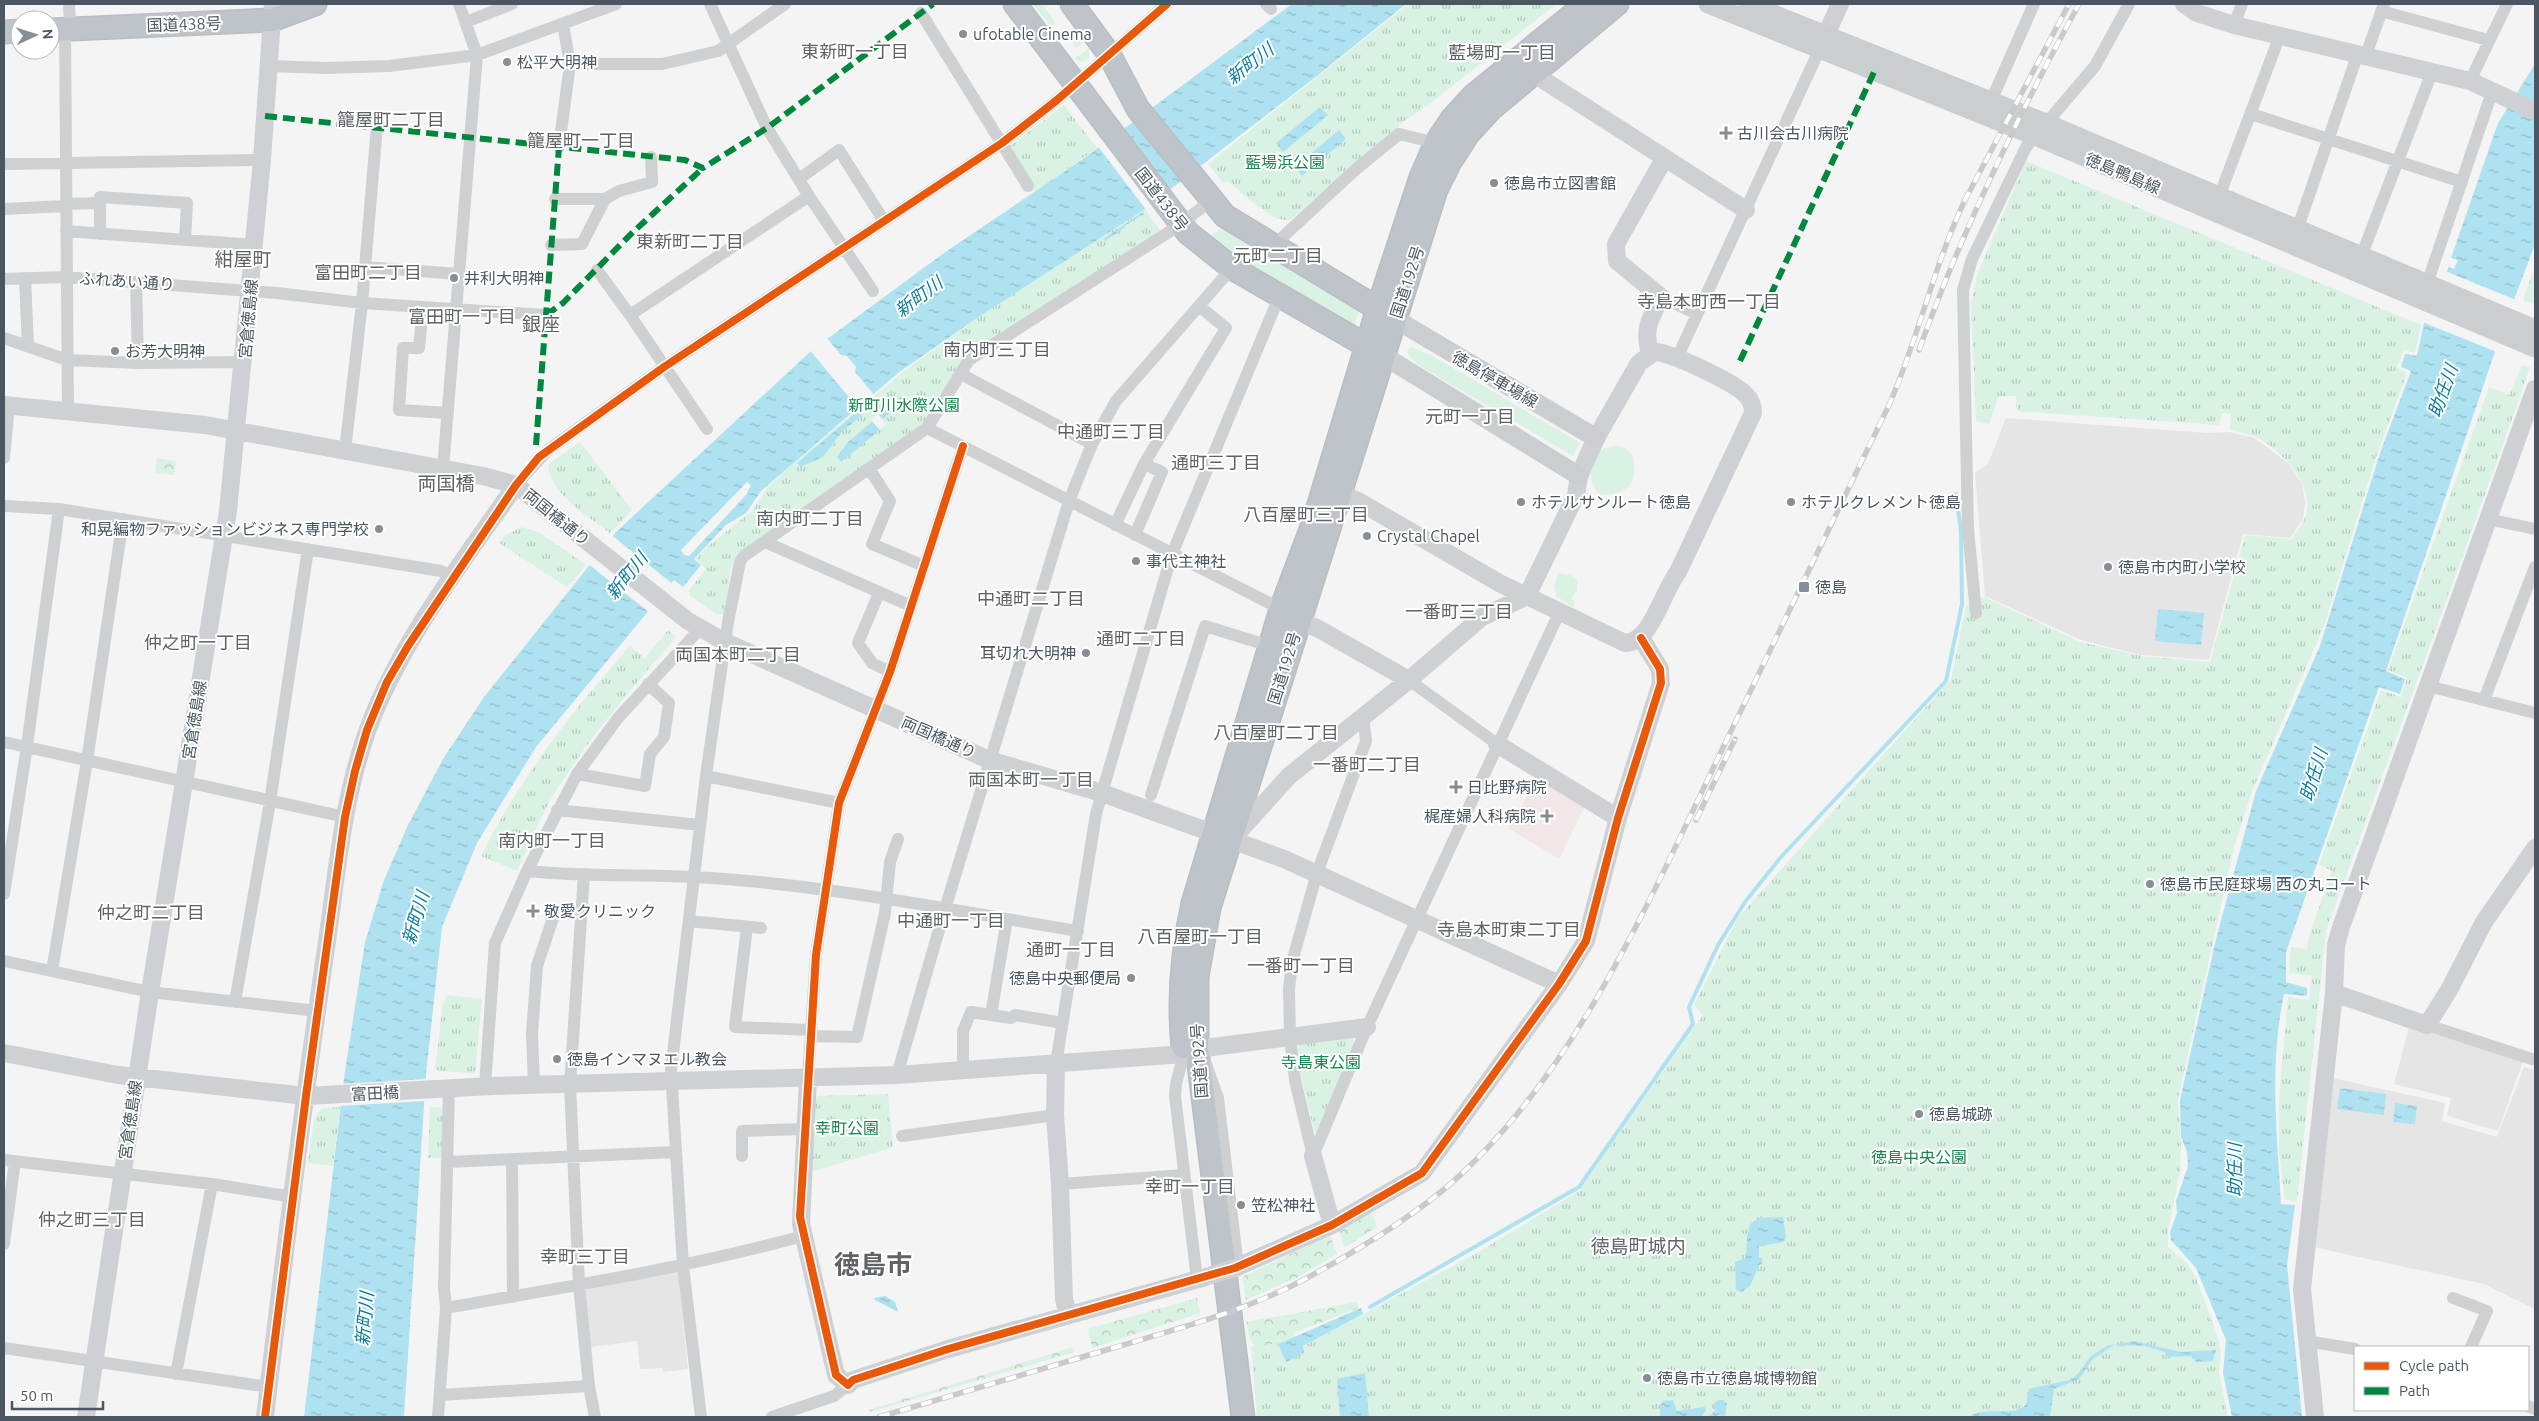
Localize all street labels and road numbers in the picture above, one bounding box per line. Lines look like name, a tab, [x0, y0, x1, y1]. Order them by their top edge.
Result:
street label: 国道438号	[146, 14, 222, 34]
street label: 徳島鴨島線	[2083, 149, 2163, 197]
street label: 国道438号	[1132, 164, 1192, 234]
street label: 国道192号	[1387, 244, 1427, 320]
street label: ふれあい通り	[78, 269, 176, 293]
street label: 宮倉徳島線	[236, 278, 260, 360]
street label: 徳島停車場線	[1449, 347, 1541, 411]
street label: 両国橋通り	[520, 485, 594, 549]
street label: 国道192号	[1264, 629, 1304, 707]
street label: 宮倉徳島線	[179, 679, 209, 761]
street label: 両国橋通り	[899, 713, 979, 761]
street label: 国道192号	[1187, 1023, 1211, 1099]
street label: 宮倉徳島線	[116, 1079, 144, 1161]
street label: 富田橋	[351, 1083, 399, 1103]

